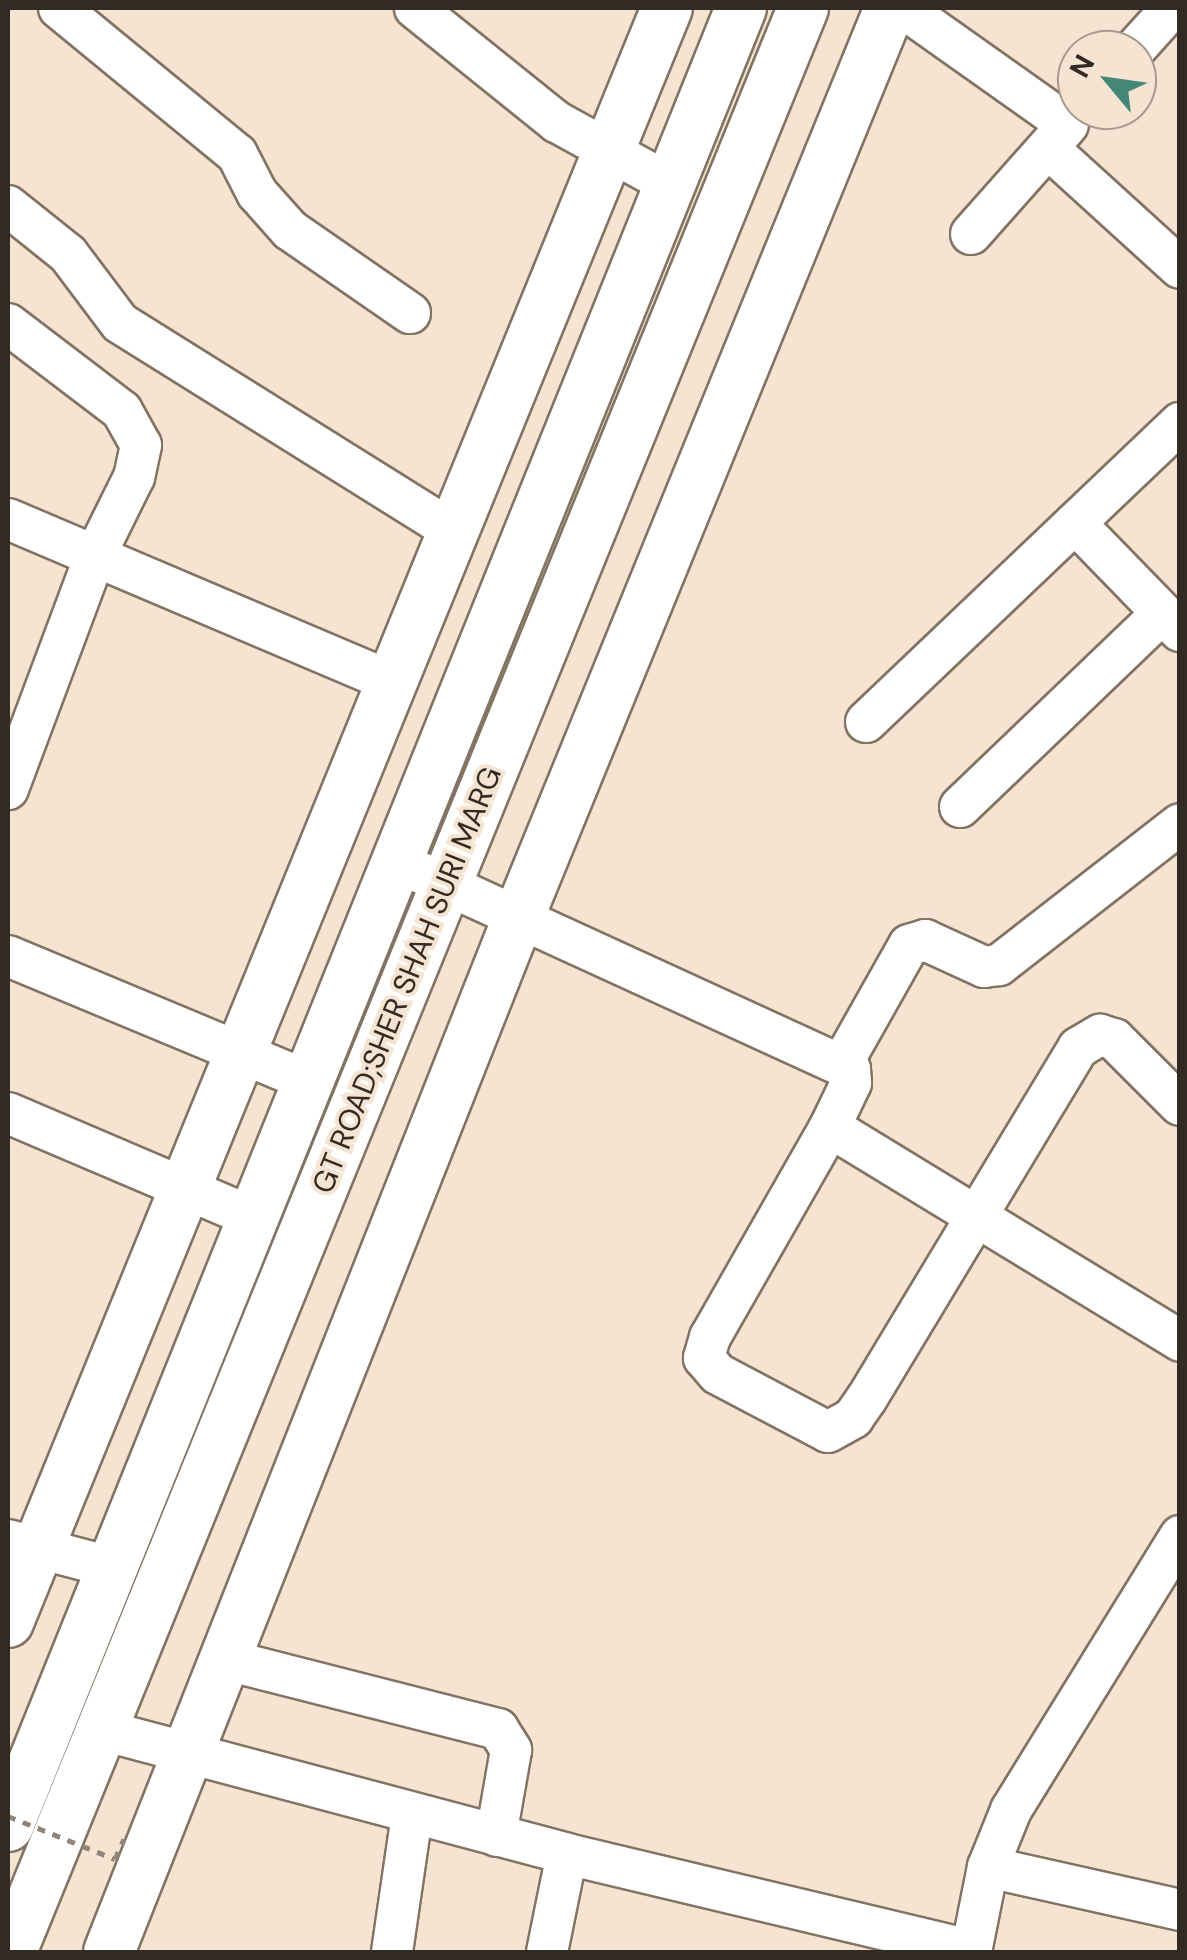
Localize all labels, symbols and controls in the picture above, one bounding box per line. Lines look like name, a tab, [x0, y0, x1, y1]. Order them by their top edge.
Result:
north arrow	[1057, 30, 1157, 130]
text: N	[1061, 48, 1103, 84]
street label: GT ROAD;SHER SHAH SURI MARG	[305, 761, 509, 1199]

